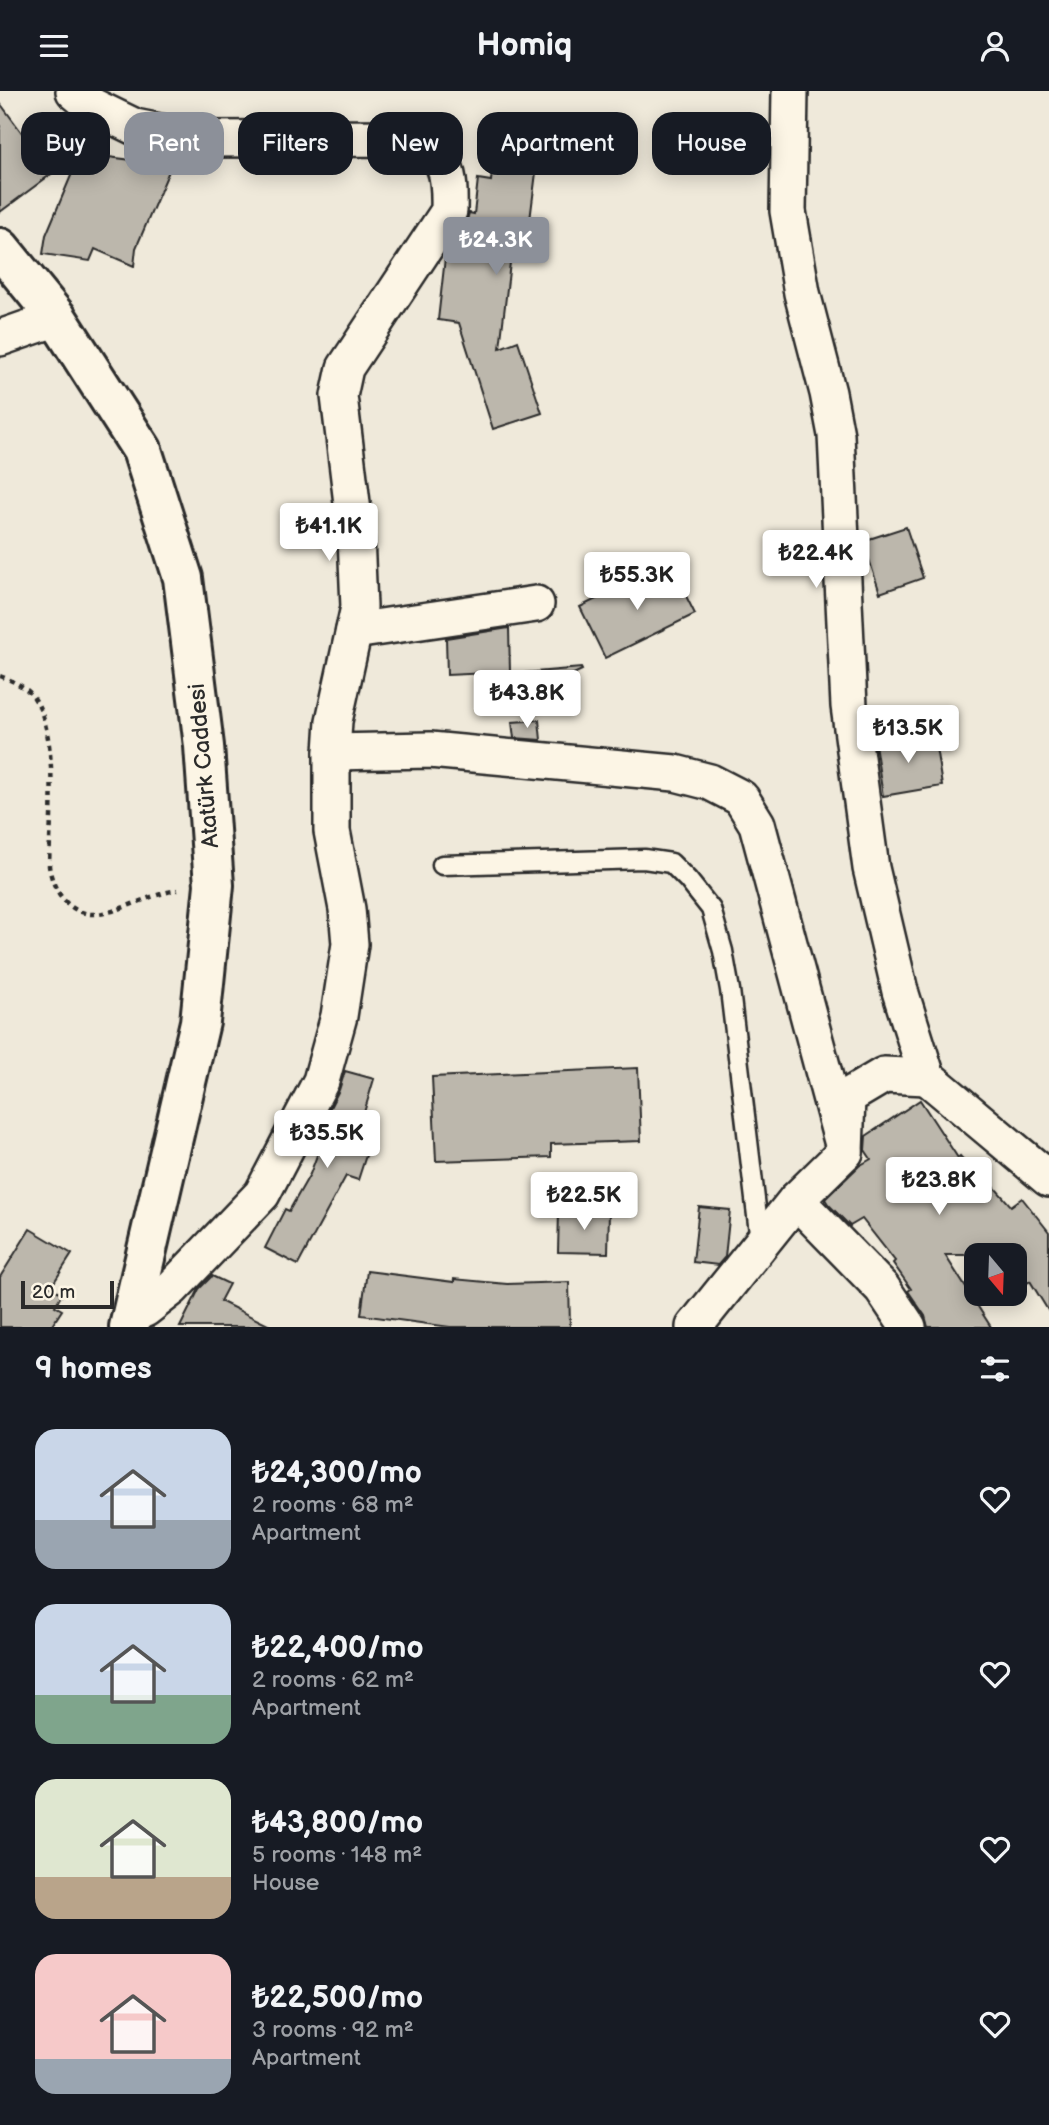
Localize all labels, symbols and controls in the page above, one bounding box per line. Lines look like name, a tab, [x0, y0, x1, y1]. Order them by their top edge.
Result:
text: Homiq	[477, 26, 572, 65]
icon: menu	[35, 27, 73, 65]
icon: person	[976, 27, 1014, 65]
chip: Buy	[21, 112, 110, 175]
chip: Rent	[124, 112, 224, 175]
chip: Filters	[238, 112, 353, 175]
chip: New	[367, 112, 463, 175]
chip: Apartment	[477, 112, 638, 175]
chip: House	[652, 112, 771, 175]
pin: ₺24.3K	[439, 218, 553, 277]
text: ₺24.3K	[459, 226, 533, 254]
pin: ₺41.1K	[272, 503, 386, 563]
text: ₺41.1K	[296, 512, 362, 540]
pin: ₺22.4K	[759, 531, 873, 590]
text: ₺22.4K	[779, 539, 853, 567]
pin: ₺55.3K	[580, 553, 694, 612]
text: ₺55.3K	[600, 561, 674, 589]
pin: ₺43.8K	[470, 671, 584, 730]
text: ₺43.8K	[490, 679, 564, 707]
street label: Atatürk Caddesi	[183, 682, 225, 849]
pin: ₺13.5K	[851, 705, 965, 765]
text: ₺13.5K	[873, 714, 943, 742]
pin: ₺35.5K	[270, 1111, 384, 1170]
text: ₺35.5K	[290, 1119, 364, 1147]
pin: ₺23.8K	[882, 1157, 996, 1217]
text: ₺23.8K	[902, 1166, 976, 1194]
pin: ₺22.5K	[527, 1173, 641, 1232]
text: ₺22.5K	[547, 1181, 621, 1209]
north arrow	[964, 1243, 1027, 1305]
map controls	[964, 1243, 1027, 1306]
scale bar	[21, 1278, 114, 1310]
text: 20 m	[32, 1281, 75, 1304]
icon: filters	[976, 1350, 1014, 1388]
text: 9 homes	[35, 1351, 152, 1387]
text: ₺24,300/mo	[252, 1455, 422, 1491]
icon: home	[91, 1457, 175, 1541]
icon: heart	[976, 1480, 1014, 1518]
text: 2 rooms · 68 m²	[252, 1491, 414, 1519]
text: Apartment	[252, 1519, 361, 1547]
text: ₺22,400/mo	[252, 1630, 424, 1666]
icon: home	[91, 1632, 175, 1716]
icon: heart	[976, 1655, 1014, 1693]
text: 2 rooms · 62 m²	[252, 1666, 414, 1694]
text: Apartment	[252, 1694, 361, 1722]
text: ₺43,800/mo	[252, 1805, 423, 1841]
icon: home	[91, 1807, 175, 1891]
icon: heart	[976, 1830, 1014, 1868]
text: 5 rooms · 148 m²	[252, 1841, 422, 1869]
text: House	[252, 1869, 319, 1897]
text: ₺22,500/mo	[252, 1980, 423, 2016]
icon: home	[91, 1982, 175, 2066]
icon: heart	[976, 2005, 1014, 2043]
text: 3 rooms · 92 m²	[252, 2016, 414, 2044]
text: Apartment	[252, 2044, 361, 2072]

